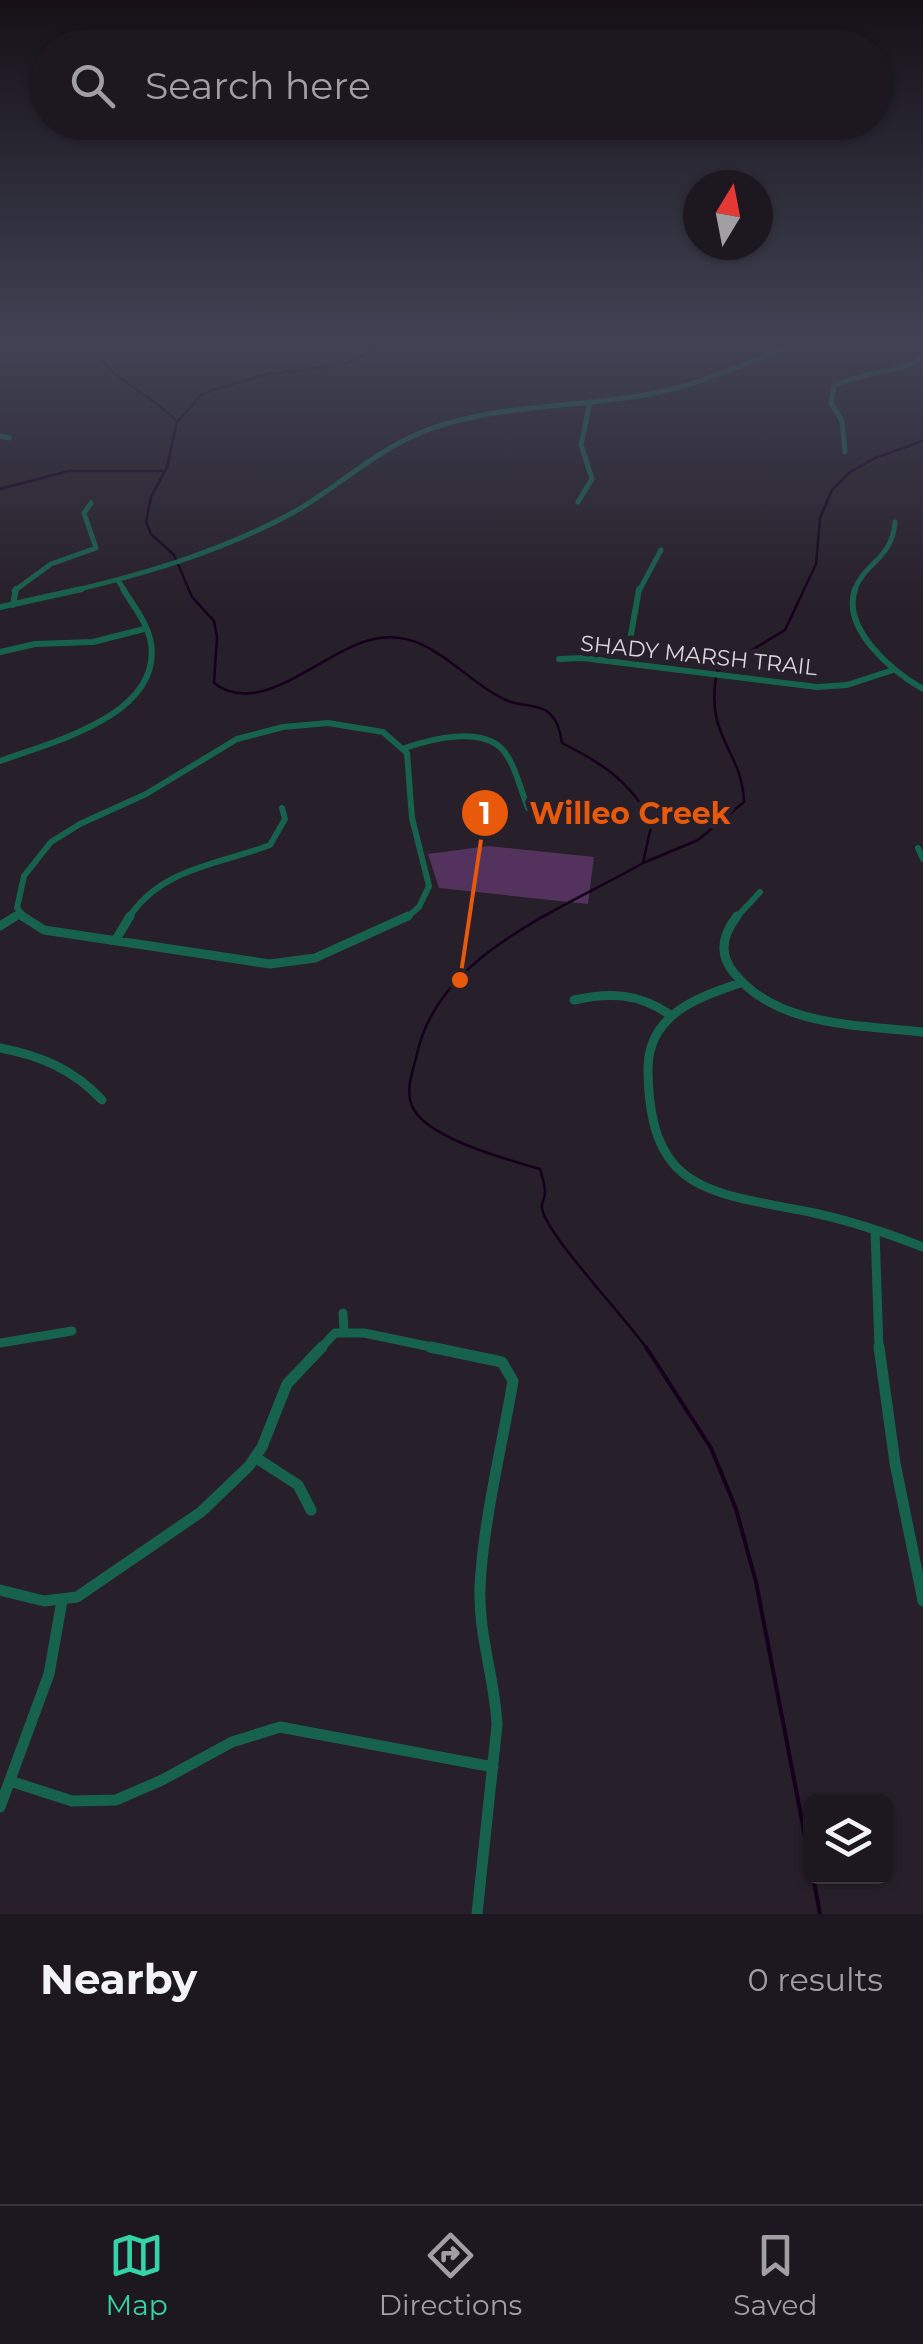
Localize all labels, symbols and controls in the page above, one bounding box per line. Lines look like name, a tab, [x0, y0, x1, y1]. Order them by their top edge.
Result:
search box	[30, 30, 893, 140]
icon: search	[65, 58, 120, 113]
text: Search here	[145, 62, 371, 109]
north arrow	[683, 170, 773, 260]
street label: SHADY MARSH TRAIL	[579, 630, 819, 681]
callout: Willeo Creek	[460, 783, 751, 843]
text: 1	[479, 795, 491, 832]
text: Willeo Creek	[530, 795, 731, 832]
map controls	[803, 1794, 893, 1884]
button: layers	[803, 1794, 893, 1884]
text: Nearby	[40, 1953, 197, 2005]
text: 0 results	[748, 1960, 883, 1999]
tab: Map	[106, 2228, 168, 2322]
tab: Directions	[379, 2228, 522, 2322]
tab: Saved	[733, 2228, 817, 2322]

